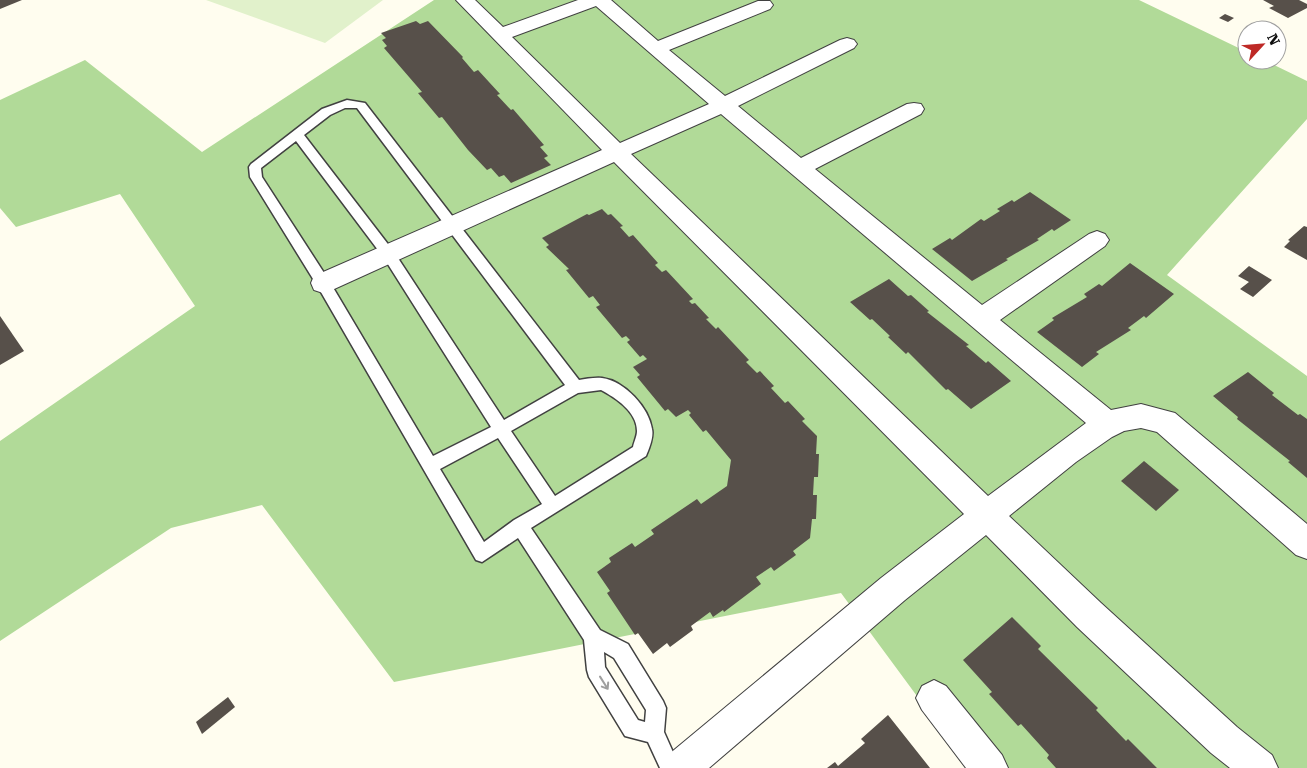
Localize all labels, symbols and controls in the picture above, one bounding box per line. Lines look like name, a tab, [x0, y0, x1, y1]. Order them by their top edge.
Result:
north arrow	[1237, 20, 1287, 70]
text: N	[1264, 31, 1283, 48]
one-way arrow	[599, 676, 609, 690]

